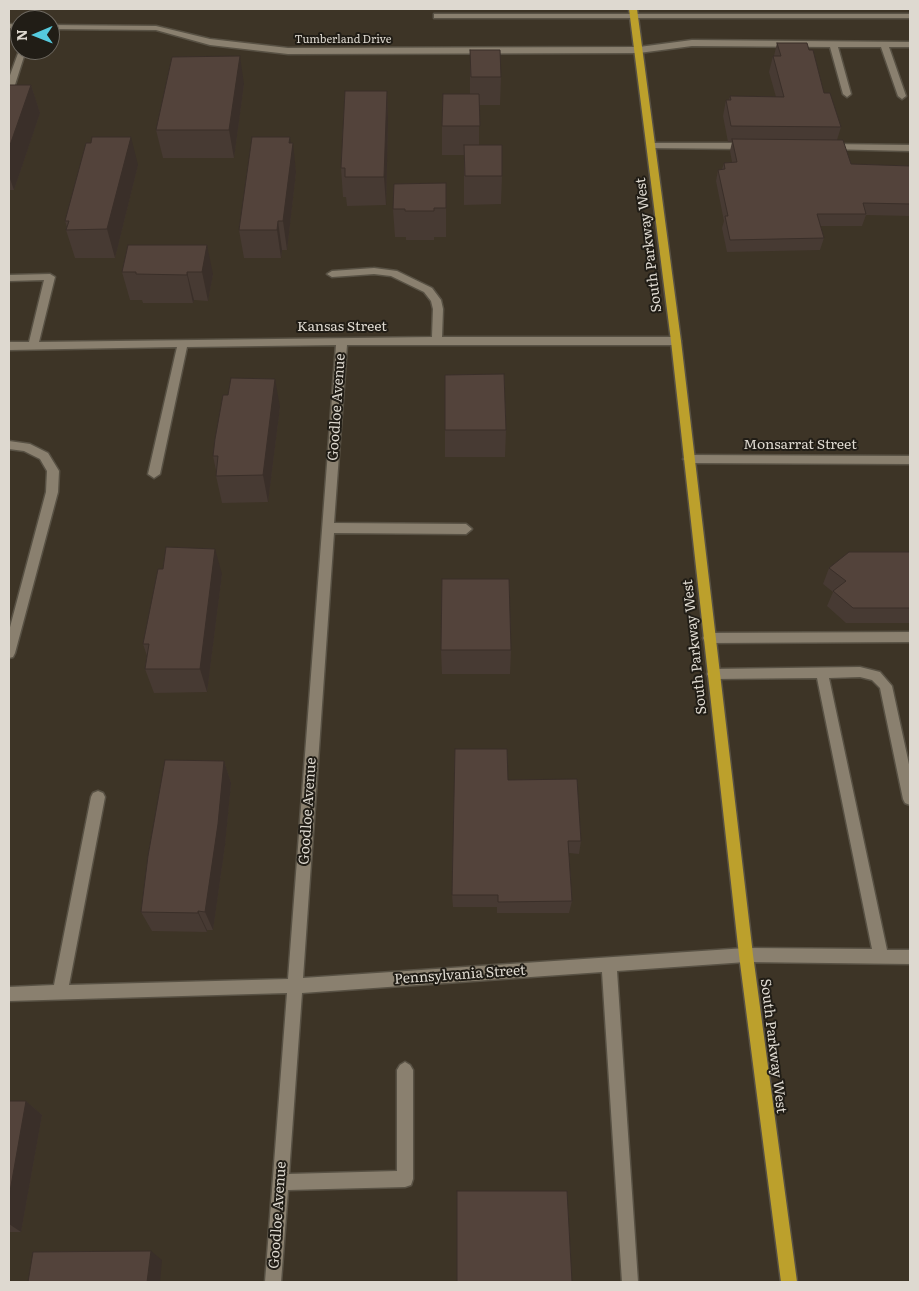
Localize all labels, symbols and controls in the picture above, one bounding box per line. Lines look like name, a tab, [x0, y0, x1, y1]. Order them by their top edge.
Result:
north arrow	[10, 10, 60, 60]
text: N	[11, 29, 31, 41]
street label: Tumberland Drive	[294, 33, 392, 47]
street label: South Parkway West	[632, 177, 666, 313]
street label: Kansas Street	[297, 319, 387, 335]
street label: Goodloe Avenue	[325, 353, 349, 461]
street label: Monsarrat Street	[743, 437, 857, 453]
street label: South Parkway West	[680, 579, 710, 715]
street label: Goodloe Avenue	[296, 757, 320, 865]
street label: Pennsylvania Street	[394, 962, 526, 988]
street label: South Parkway West	[756, 978, 790, 1114]
street label: Goodloe Avenue	[266, 1161, 290, 1269]

